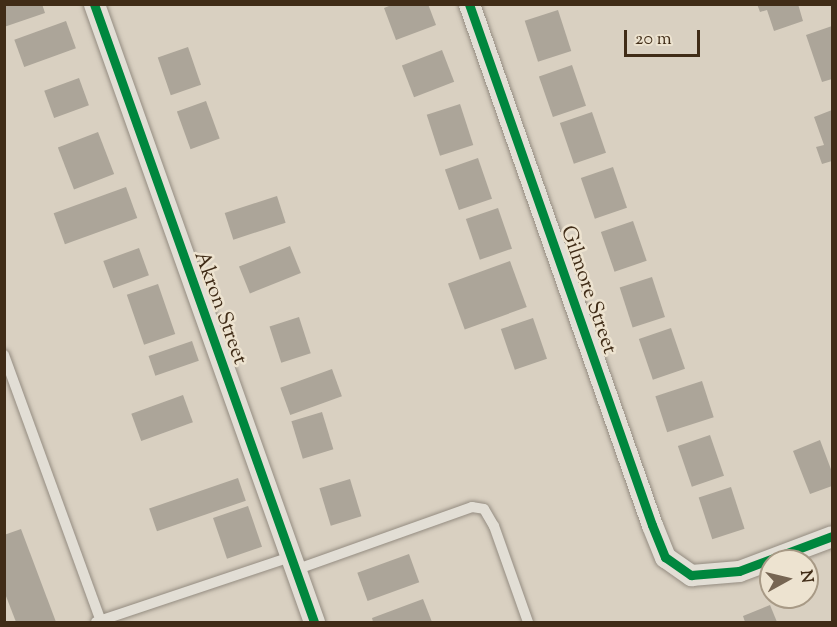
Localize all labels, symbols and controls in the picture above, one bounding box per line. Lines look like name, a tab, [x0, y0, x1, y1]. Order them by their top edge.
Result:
scale bar	[627, 18, 704, 56]
text: 20 m	[635, 27, 672, 53]
street label: Gilmore Street	[554, 223, 622, 357]
street label: Akron Street	[188, 248, 252, 368]
north arrow	[759, 549, 819, 609]
text: N	[793, 569, 818, 585]

